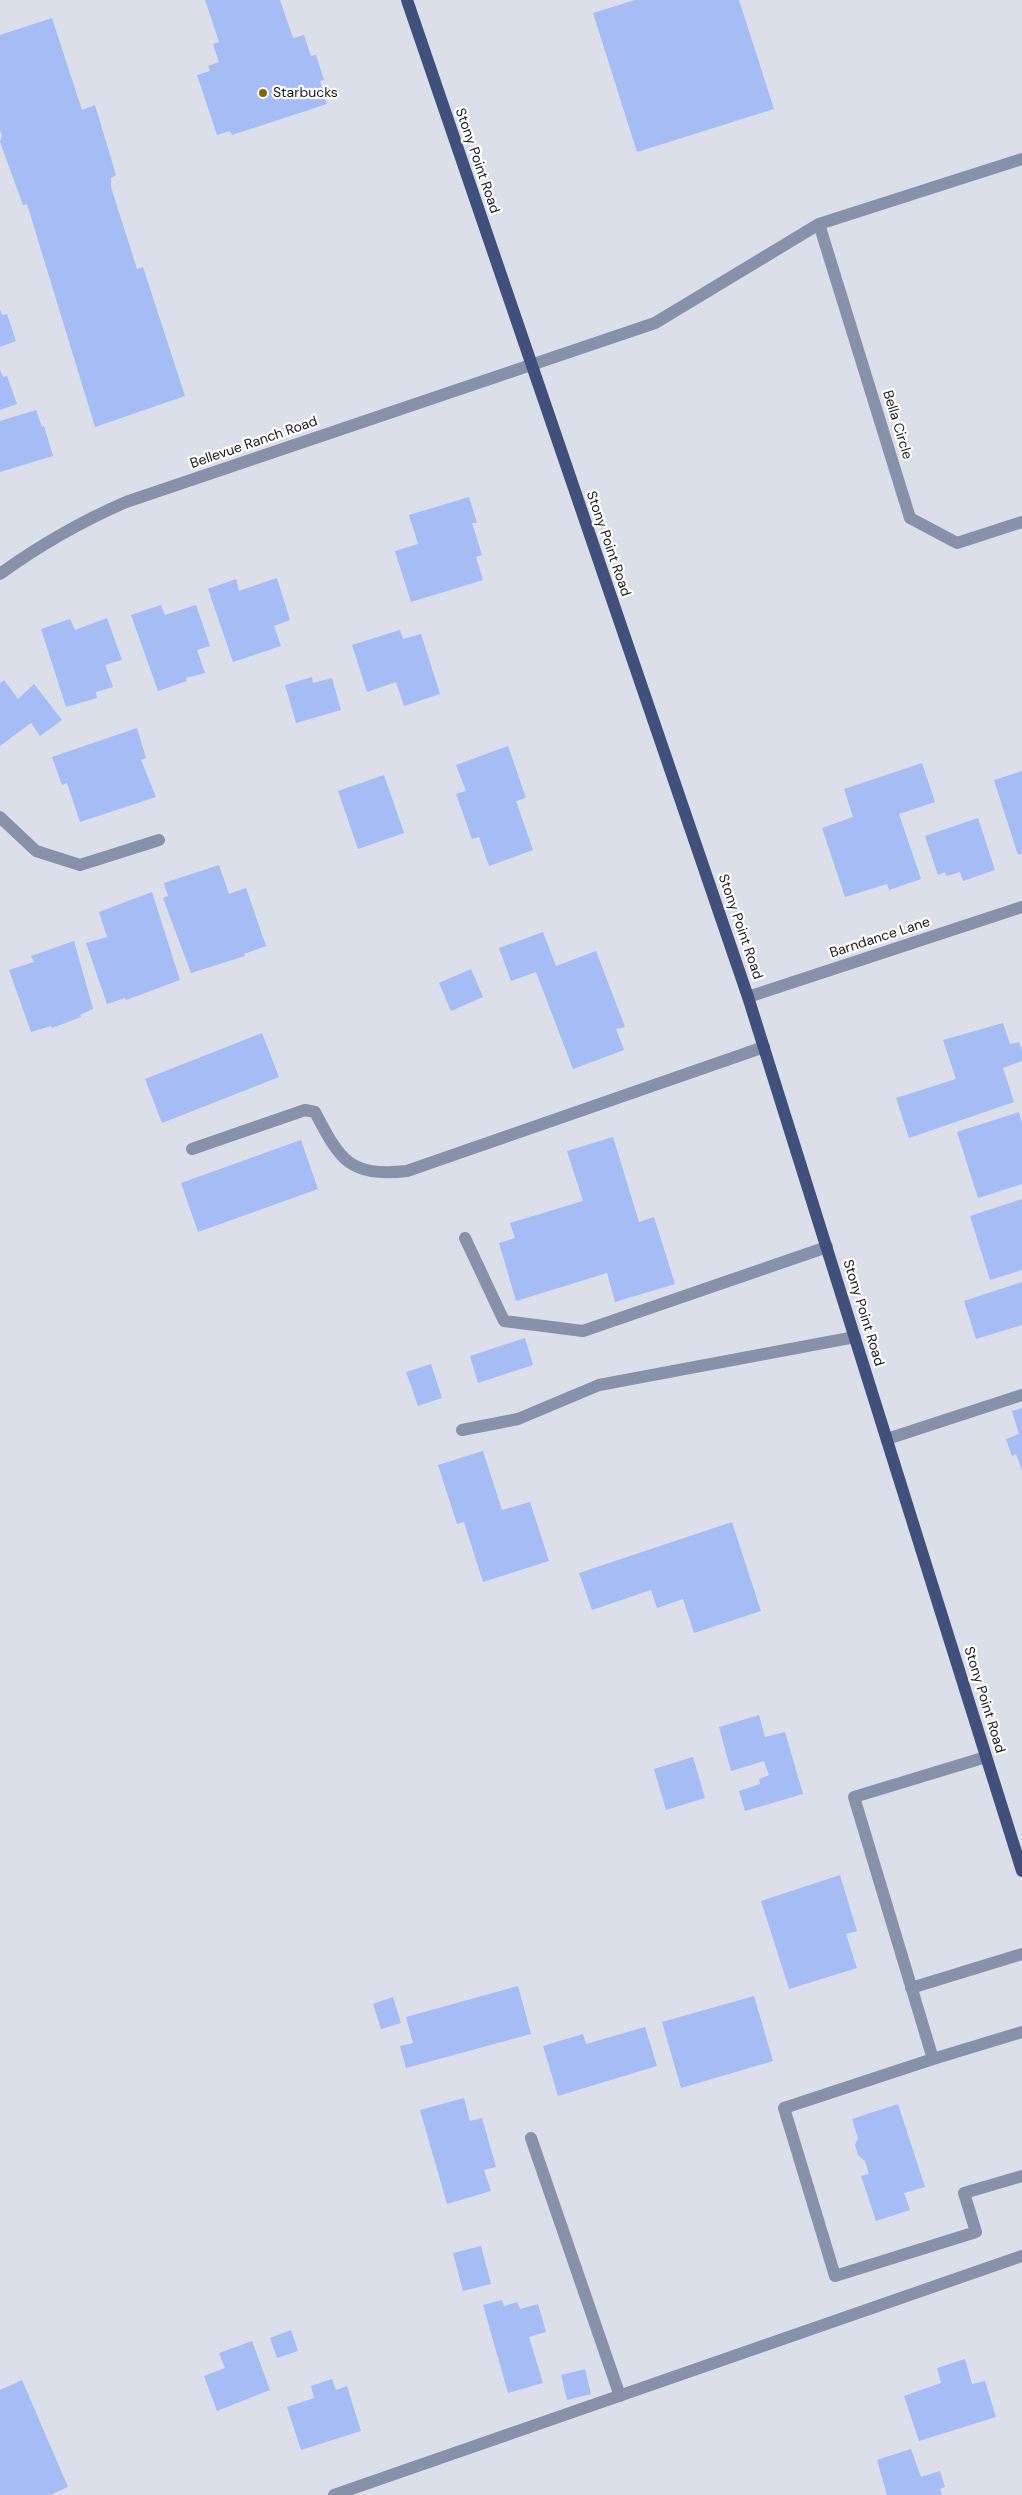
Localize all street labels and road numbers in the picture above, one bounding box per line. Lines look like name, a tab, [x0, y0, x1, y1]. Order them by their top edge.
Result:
street label: Stony Point Road	[451, 106, 503, 216]
street label: Bella Circle	[879, 388, 915, 462]
street label: Bellevue Ranch Road	[188, 413, 320, 473]
street label: Stony Point Road	[582, 489, 634, 599]
street label: Stony Point Road	[714, 872, 766, 982]
street label: Barndance Lane	[828, 914, 932, 962]
street label: Stony Point Road	[839, 1258, 887, 1368]
street label: Stony Point Road	[960, 1645, 1008, 1755]

